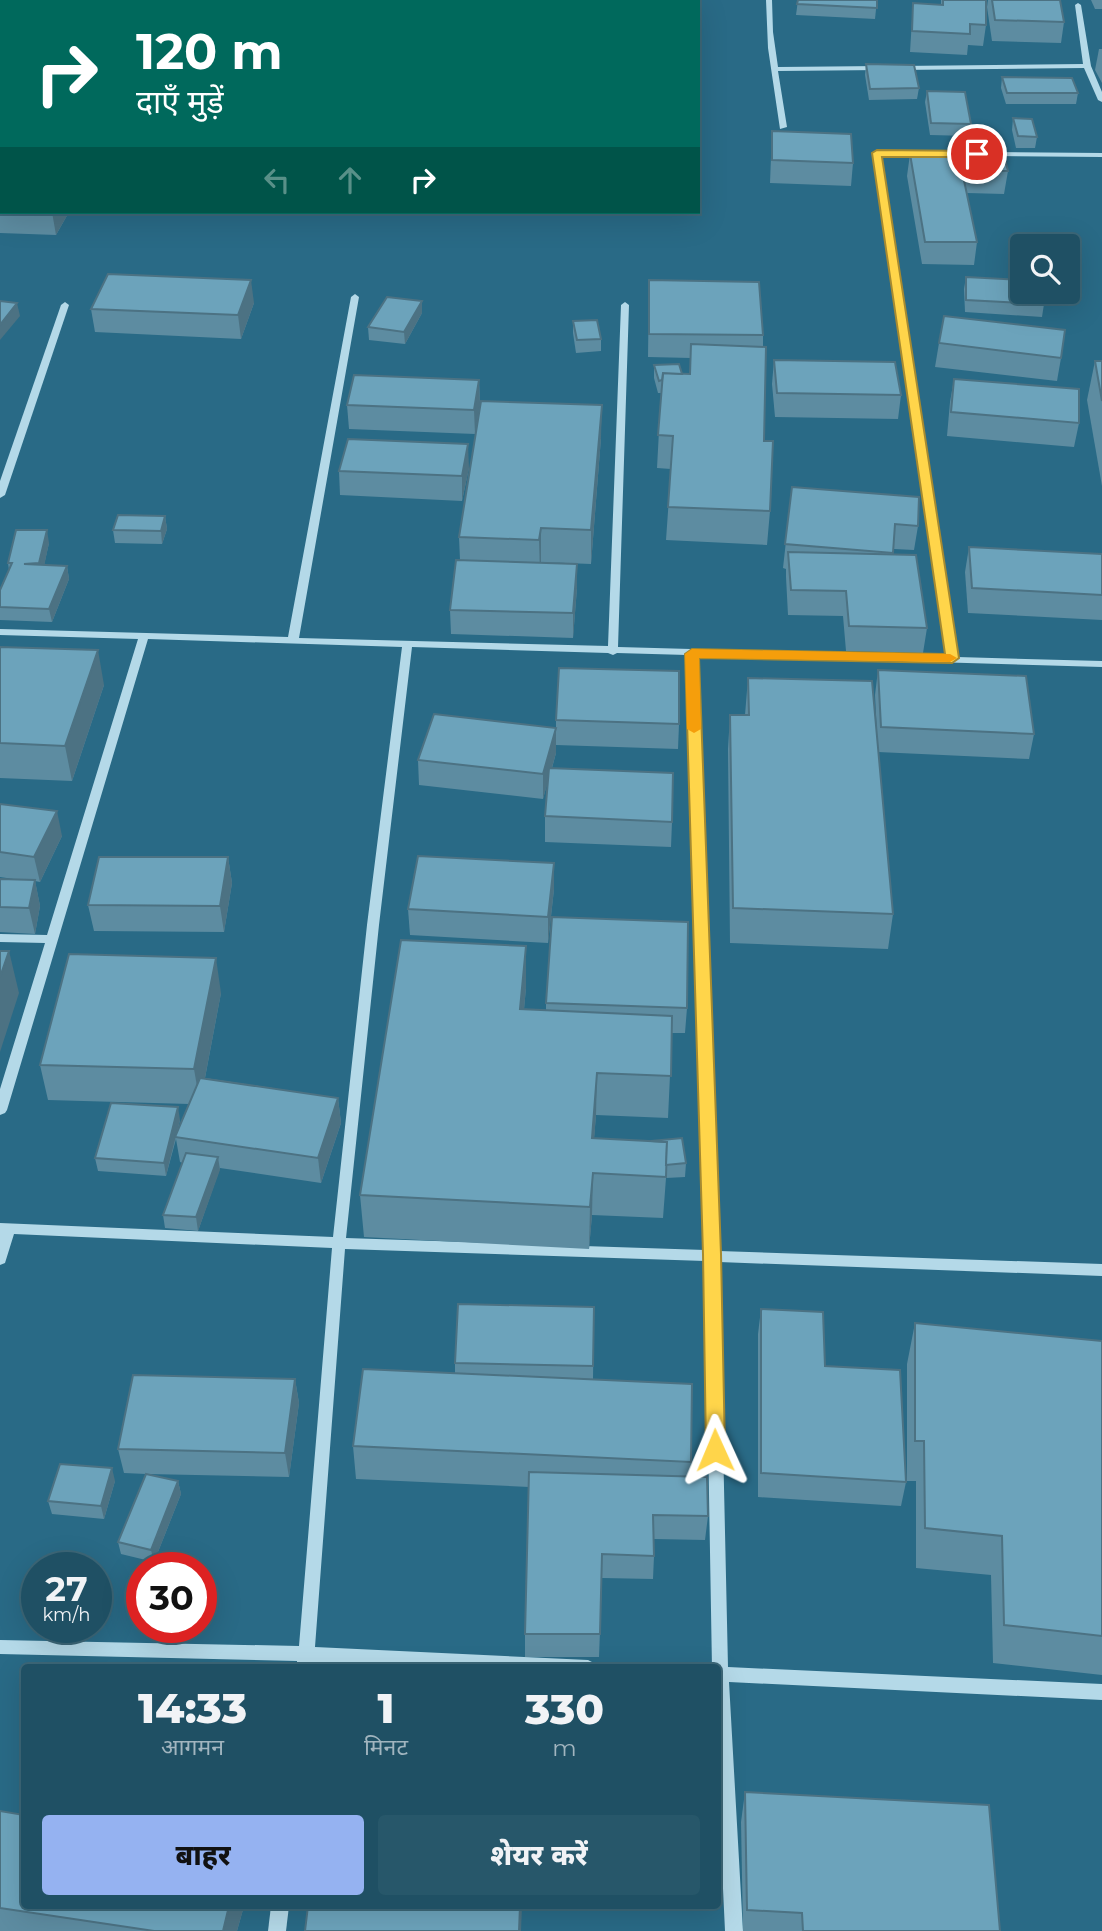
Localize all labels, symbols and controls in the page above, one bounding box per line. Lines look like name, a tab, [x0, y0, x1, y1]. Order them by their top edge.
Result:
text: 120 m	[136, 22, 283, 81]
icon: right	[21, 28, 112, 119]
text: दाएँ मुड़ें	[136, 82, 224, 121]
pin	[947, 124, 1007, 184]
icon: arrive	[958, 135, 996, 173]
icon: left	[258, 161, 296, 199]
icon: ahead	[331, 161, 369, 199]
icon: right	[404, 161, 442, 199]
map controls	[1010, 234, 1080, 304]
button: search	[1010, 234, 1080, 304]
position arrow	[678, 1413, 752, 1487]
speed limit sign: 30	[126, 1552, 217, 1643]
text: 27	[45, 1567, 88, 1610]
text: km/h	[42, 1604, 91, 1626]
text: 14:33	[138, 1682, 247, 1734]
text: 1	[377, 1682, 394, 1734]
text: 330	[525, 1683, 604, 1735]
text: आगमन	[161, 1733, 224, 1761]
text: मिनट	[364, 1733, 408, 1761]
text: m	[552, 1734, 577, 1762]
button: बाहर	[42, 1815, 364, 1895]
button: शेयर करें	[378, 1815, 700, 1895]

